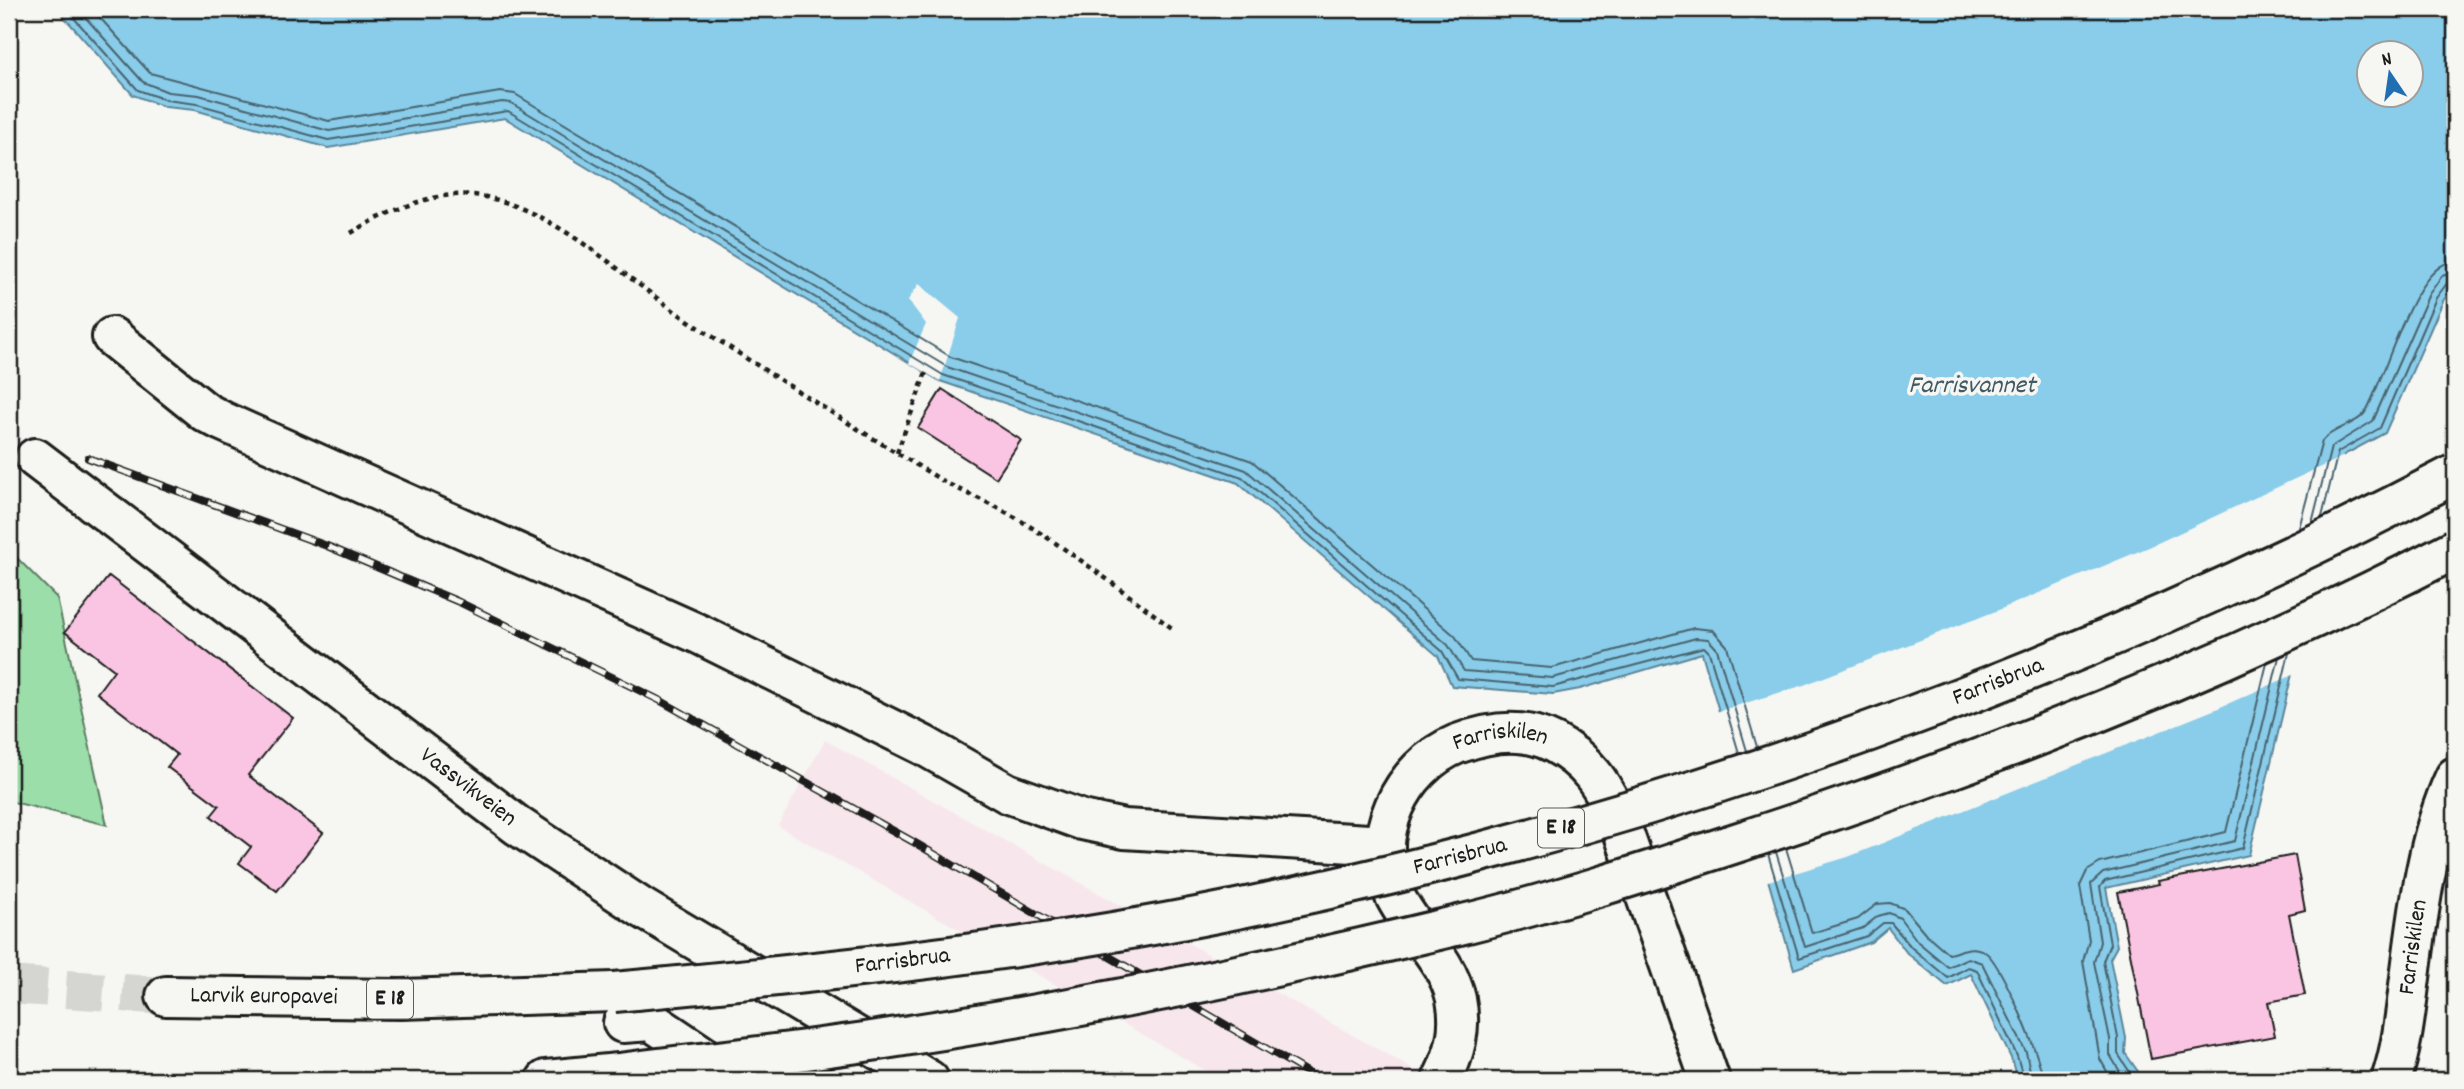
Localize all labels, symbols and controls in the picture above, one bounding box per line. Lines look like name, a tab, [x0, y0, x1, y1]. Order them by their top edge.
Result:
north arrow	[2356, 38, 2426, 108]
text: N	[2379, 47, 2395, 75]
water label: Farrisvannet	[1909, 368, 2038, 405]
street label: Farrisbrua	[1948, 649, 2050, 716]
street label: Farriskilen	[1448, 715, 1553, 761]
street label: Vassvikveien	[412, 740, 523, 836]
road number: E 18	[1538, 808, 1584, 848]
street label: Farrisbrua	[1410, 829, 1511, 885]
street label: Farriskilen	[2391, 897, 2437, 997]
street label: Farrisbrua	[853, 939, 953, 985]
street label: Larvik europavei	[190, 979, 338, 1015]
road number: E 18	[367, 980, 413, 1018]

